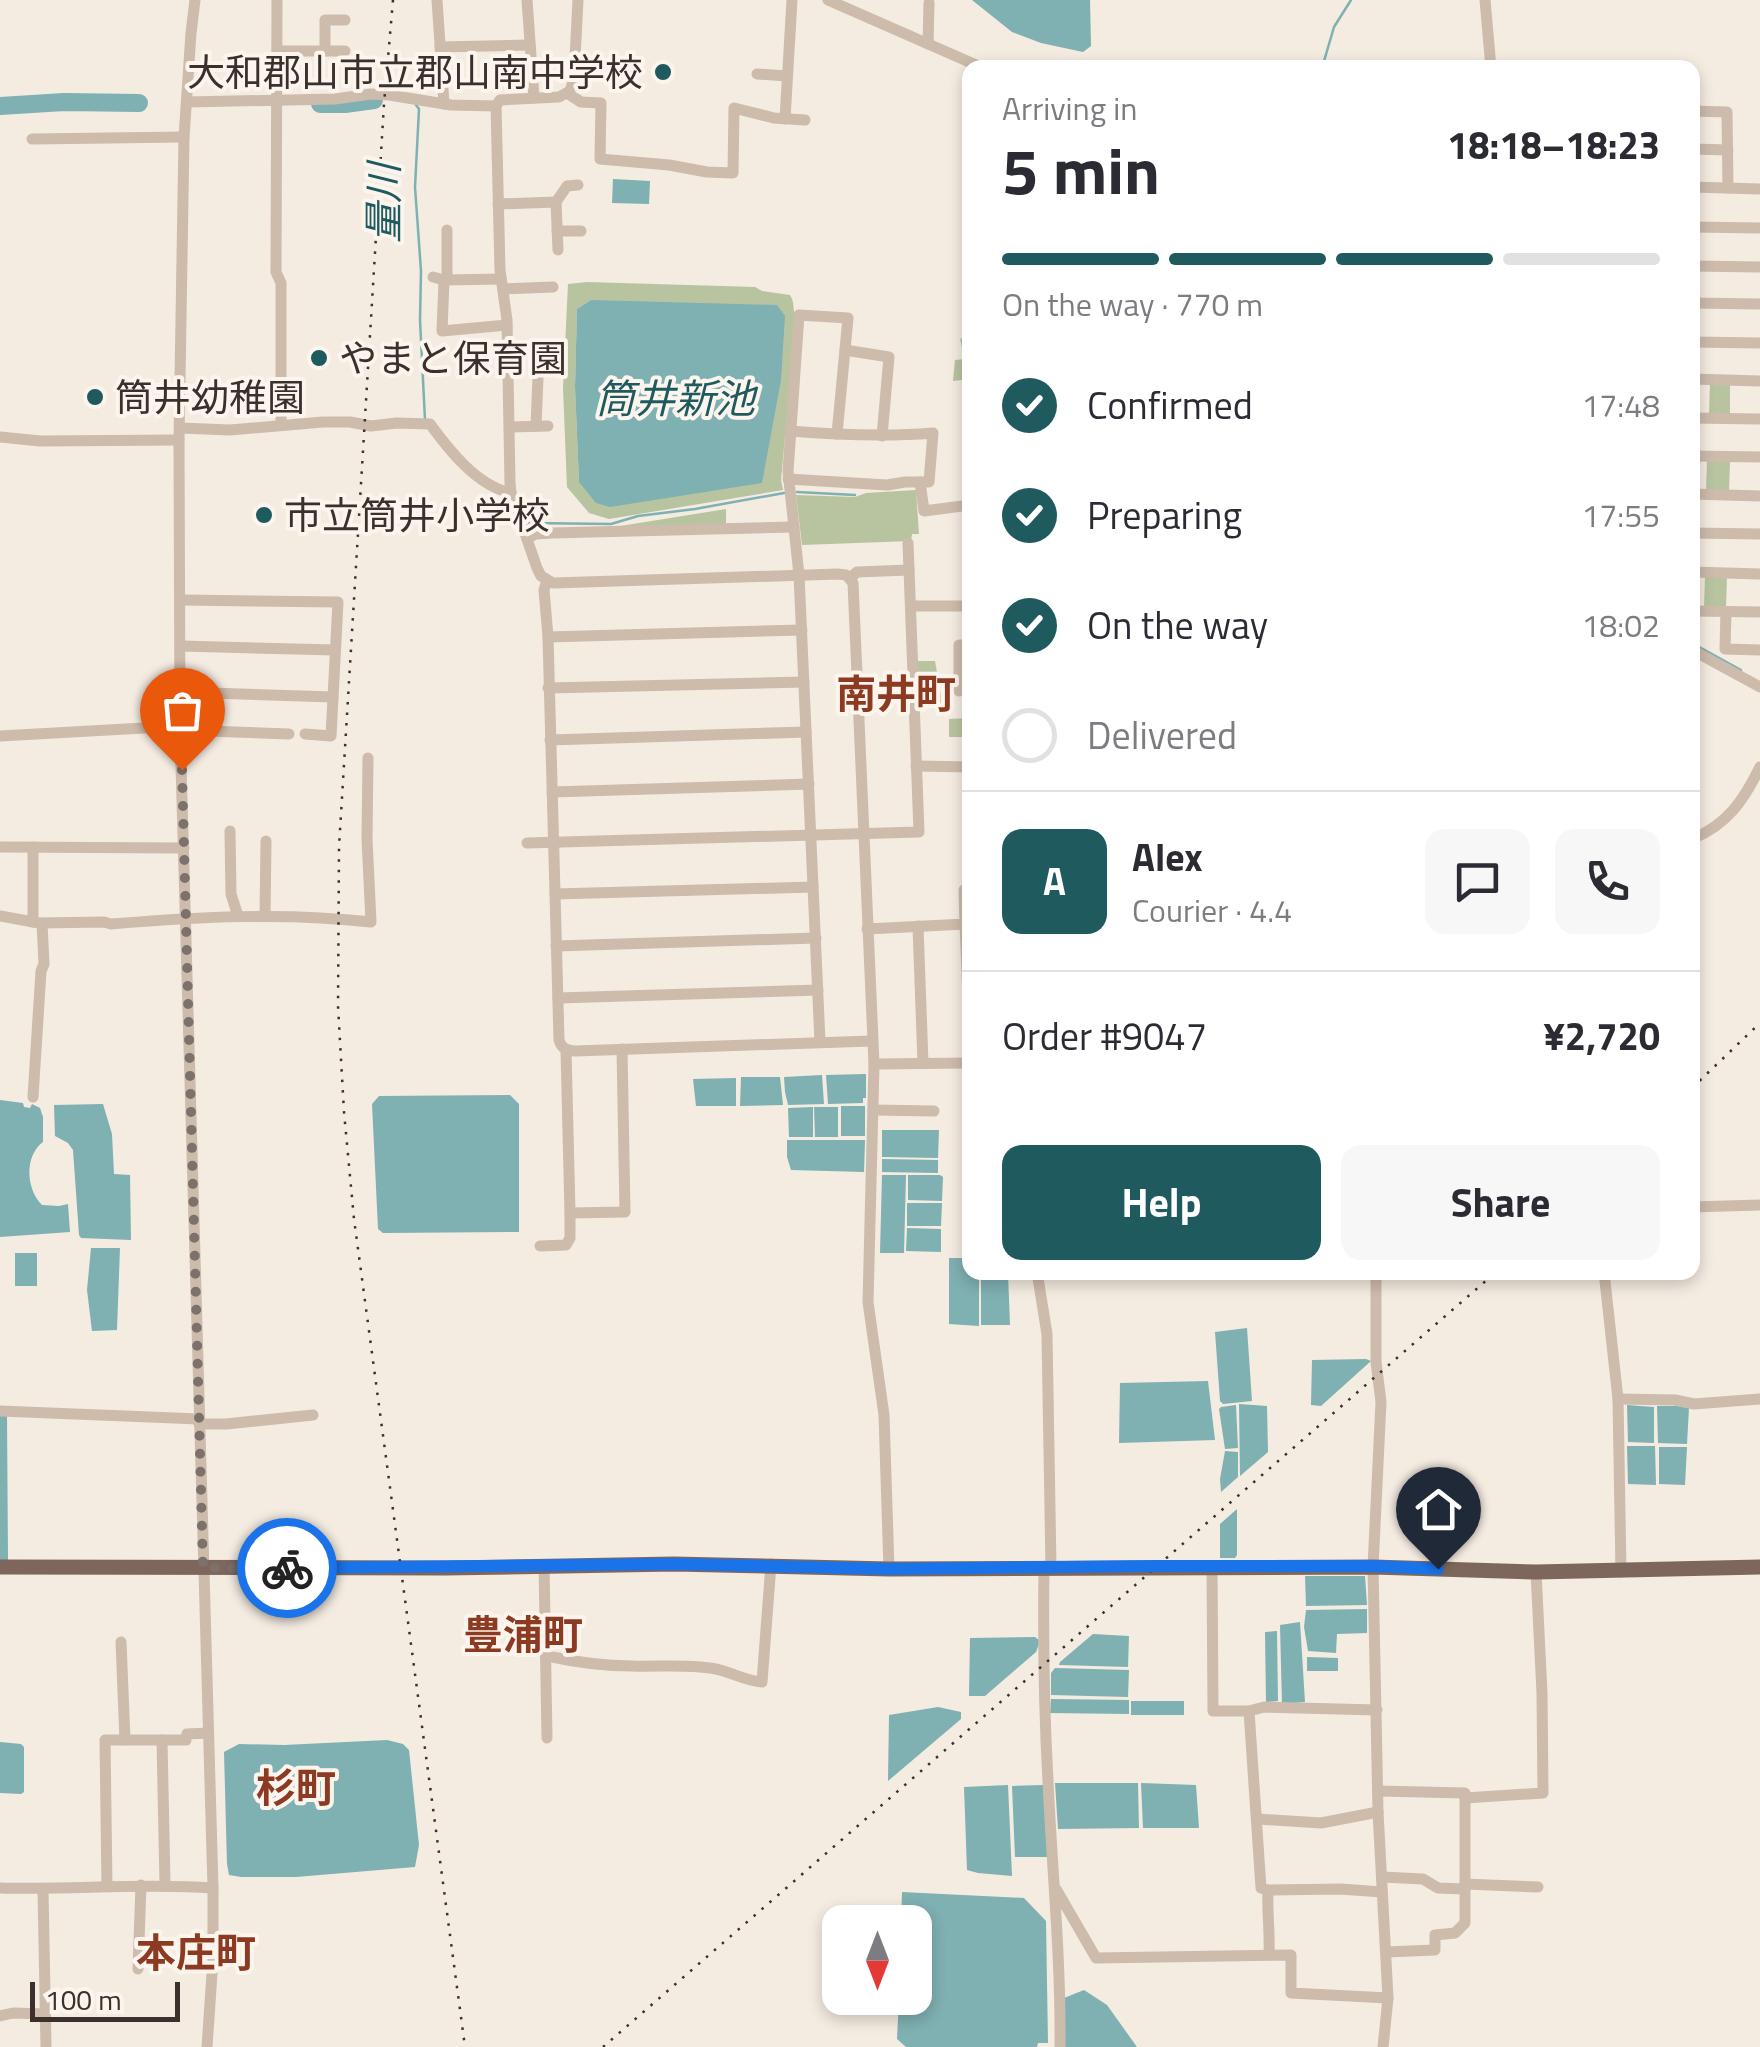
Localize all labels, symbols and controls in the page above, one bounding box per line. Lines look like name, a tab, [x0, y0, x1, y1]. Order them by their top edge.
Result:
place label: 大和郡山市立郡山南中学校	[187, 43, 643, 101]
marker: 大和郡山市立郡山南中学校	[652, 61, 674, 83]
text: Arriving in	[1002, 84, 1138, 132]
text: 18:18–18:23	[1447, 116, 1660, 174]
text: 5 min	[1002, 120, 1160, 219]
water label: 量川	[353, 159, 414, 243]
text: On the way · 770 m	[1002, 280, 1263, 328]
place label: やまと保育園	[339, 329, 567, 387]
marker: やまと保育園	[308, 347, 330, 369]
place label: 筒井幼稚園	[115, 368, 305, 426]
water label: 筒井新池	[595, 368, 759, 429]
text: Confirmed	[1087, 376, 1253, 434]
icon: check	[1002, 378, 1057, 433]
text: 17:48	[1581, 381, 1660, 429]
marker: 筒井幼稚園	[84, 386, 106, 408]
place label: 市立筒井小学校	[284, 486, 550, 544]
text: Preparing	[1087, 486, 1242, 544]
icon: check	[1002, 488, 1057, 543]
text: 17:55	[1581, 491, 1660, 539]
marker: 市立筒井小学校	[253, 504, 275, 526]
text: On the way	[1087, 596, 1268, 654]
icon: check	[1002, 598, 1057, 653]
text: 18:02	[1581, 601, 1660, 649]
district label: 南井町	[836, 663, 956, 724]
pin	[140, 668, 225, 771]
icon: bag	[155, 683, 210, 738]
text: Delivered	[1087, 706, 1237, 764]
text: Alex	[1132, 828, 1203, 886]
button: chat	[1425, 829, 1530, 934]
button: phone	[1555, 829, 1660, 934]
text: A	[1043, 852, 1066, 910]
text: Courier · 4.4	[1132, 886, 1292, 934]
text: Order #9047	[1002, 1007, 1207, 1065]
text: ¥2,720	[1544, 1007, 1660, 1065]
button: Help	[1002, 1145, 1321, 1260]
button: Share	[1341, 1145, 1660, 1260]
pin	[1396, 1467, 1481, 1570]
icon: home	[1411, 1482, 1466, 1537]
courier	[237, 1518, 337, 1618]
icon: bike	[260, 1541, 315, 1596]
district label: 豊浦町	[463, 1604, 583, 1665]
district label: 杉町	[256, 1757, 336, 1818]
north arrow	[822, 1905, 932, 2015]
map controls	[822, 1905, 932, 2015]
district label: 本庄町	[136, 1922, 256, 1983]
scale bar	[30, 1977, 180, 2022]
text: 100 m	[45, 1978, 122, 2021]

